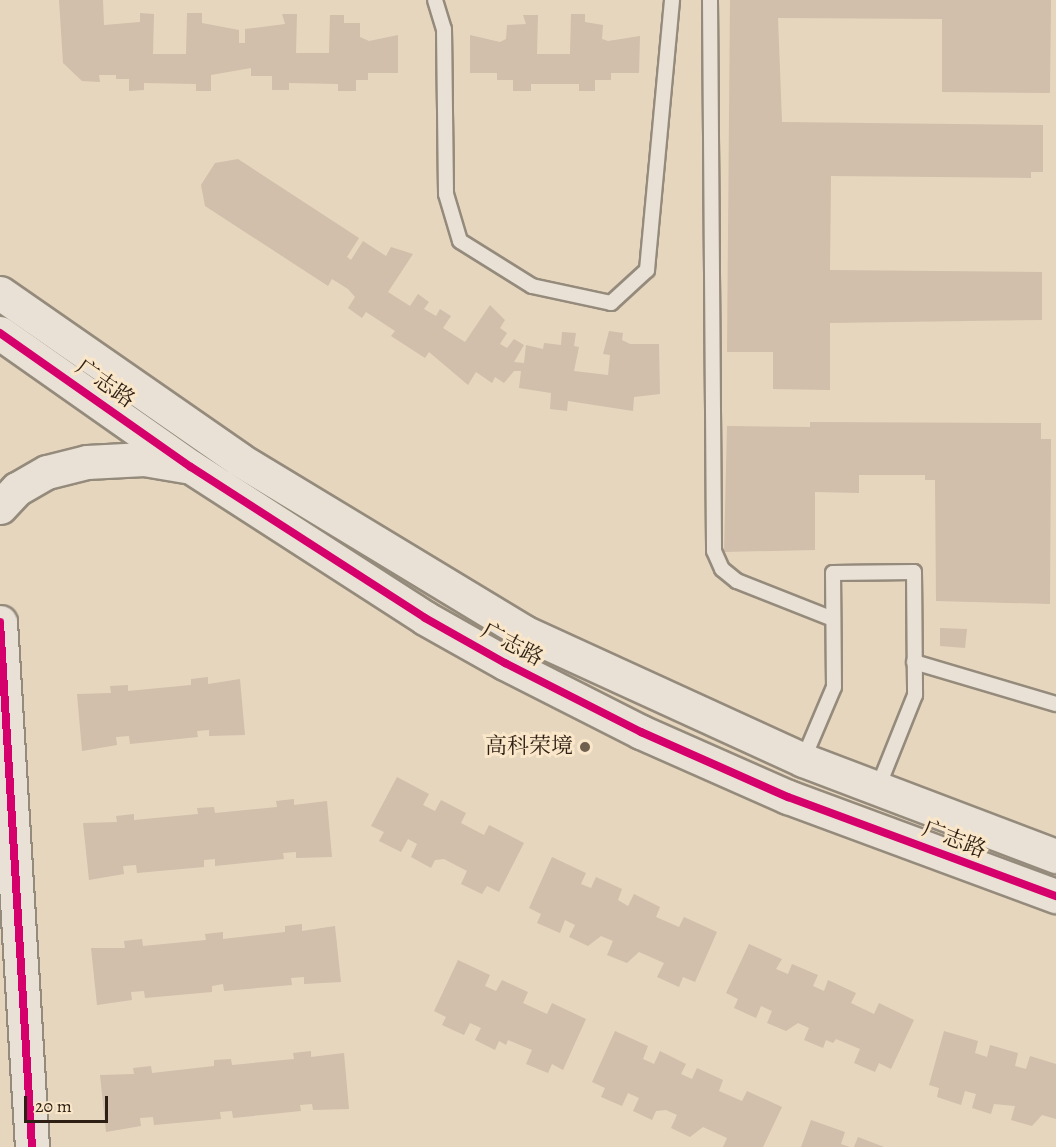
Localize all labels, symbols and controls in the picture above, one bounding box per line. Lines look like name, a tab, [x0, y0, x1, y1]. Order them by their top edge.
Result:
street label: 广志路	[70, 354, 140, 414]
street label: 广志路	[477, 618, 547, 672]
place label: 高科荣境	[485, 734, 573, 760]
marker: 高科荣境	[578, 740, 592, 754]
street label: 广志路	[918, 816, 990, 864]
scale bar	[27, 1084, 111, 1122]
text: 20 m	[35, 1094, 72, 1118]

